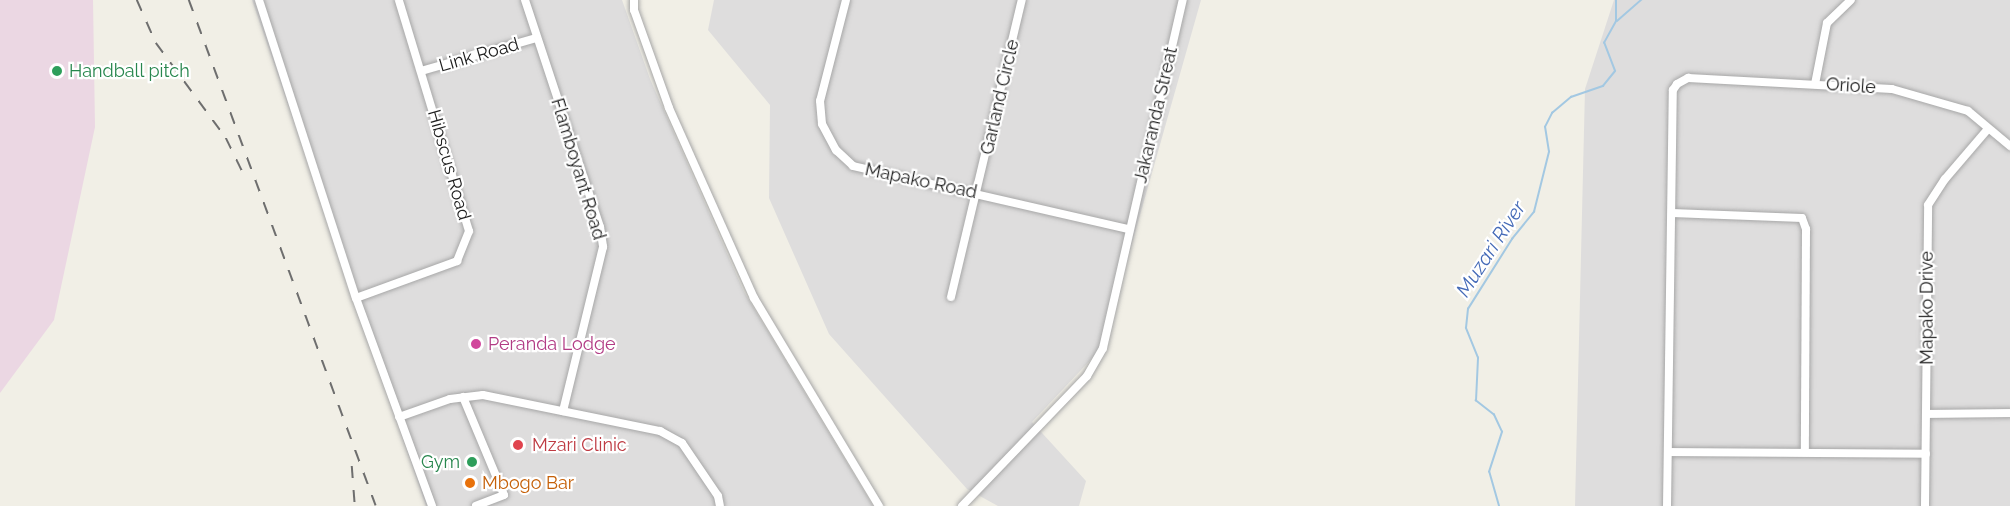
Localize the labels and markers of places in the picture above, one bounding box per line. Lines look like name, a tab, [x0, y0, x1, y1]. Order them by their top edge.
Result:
place label: Handball pitch	[69, 60, 190, 82]
marker: Handball pitch	[50, 64, 64, 78]
place label: Peranda Lodge	[488, 333, 616, 355]
marker: Peranda Lodge	[469, 337, 483, 351]
place label: Mzari Clinic	[532, 434, 627, 456]
marker: Mzari Clinic	[509, 436, 527, 454]
place label: Gym	[421, 451, 460, 473]
marker: Gym	[465, 455, 479, 469]
place label: Mbogo Bar	[482, 472, 574, 494]
marker: Mbogo Bar	[463, 476, 477, 490]

